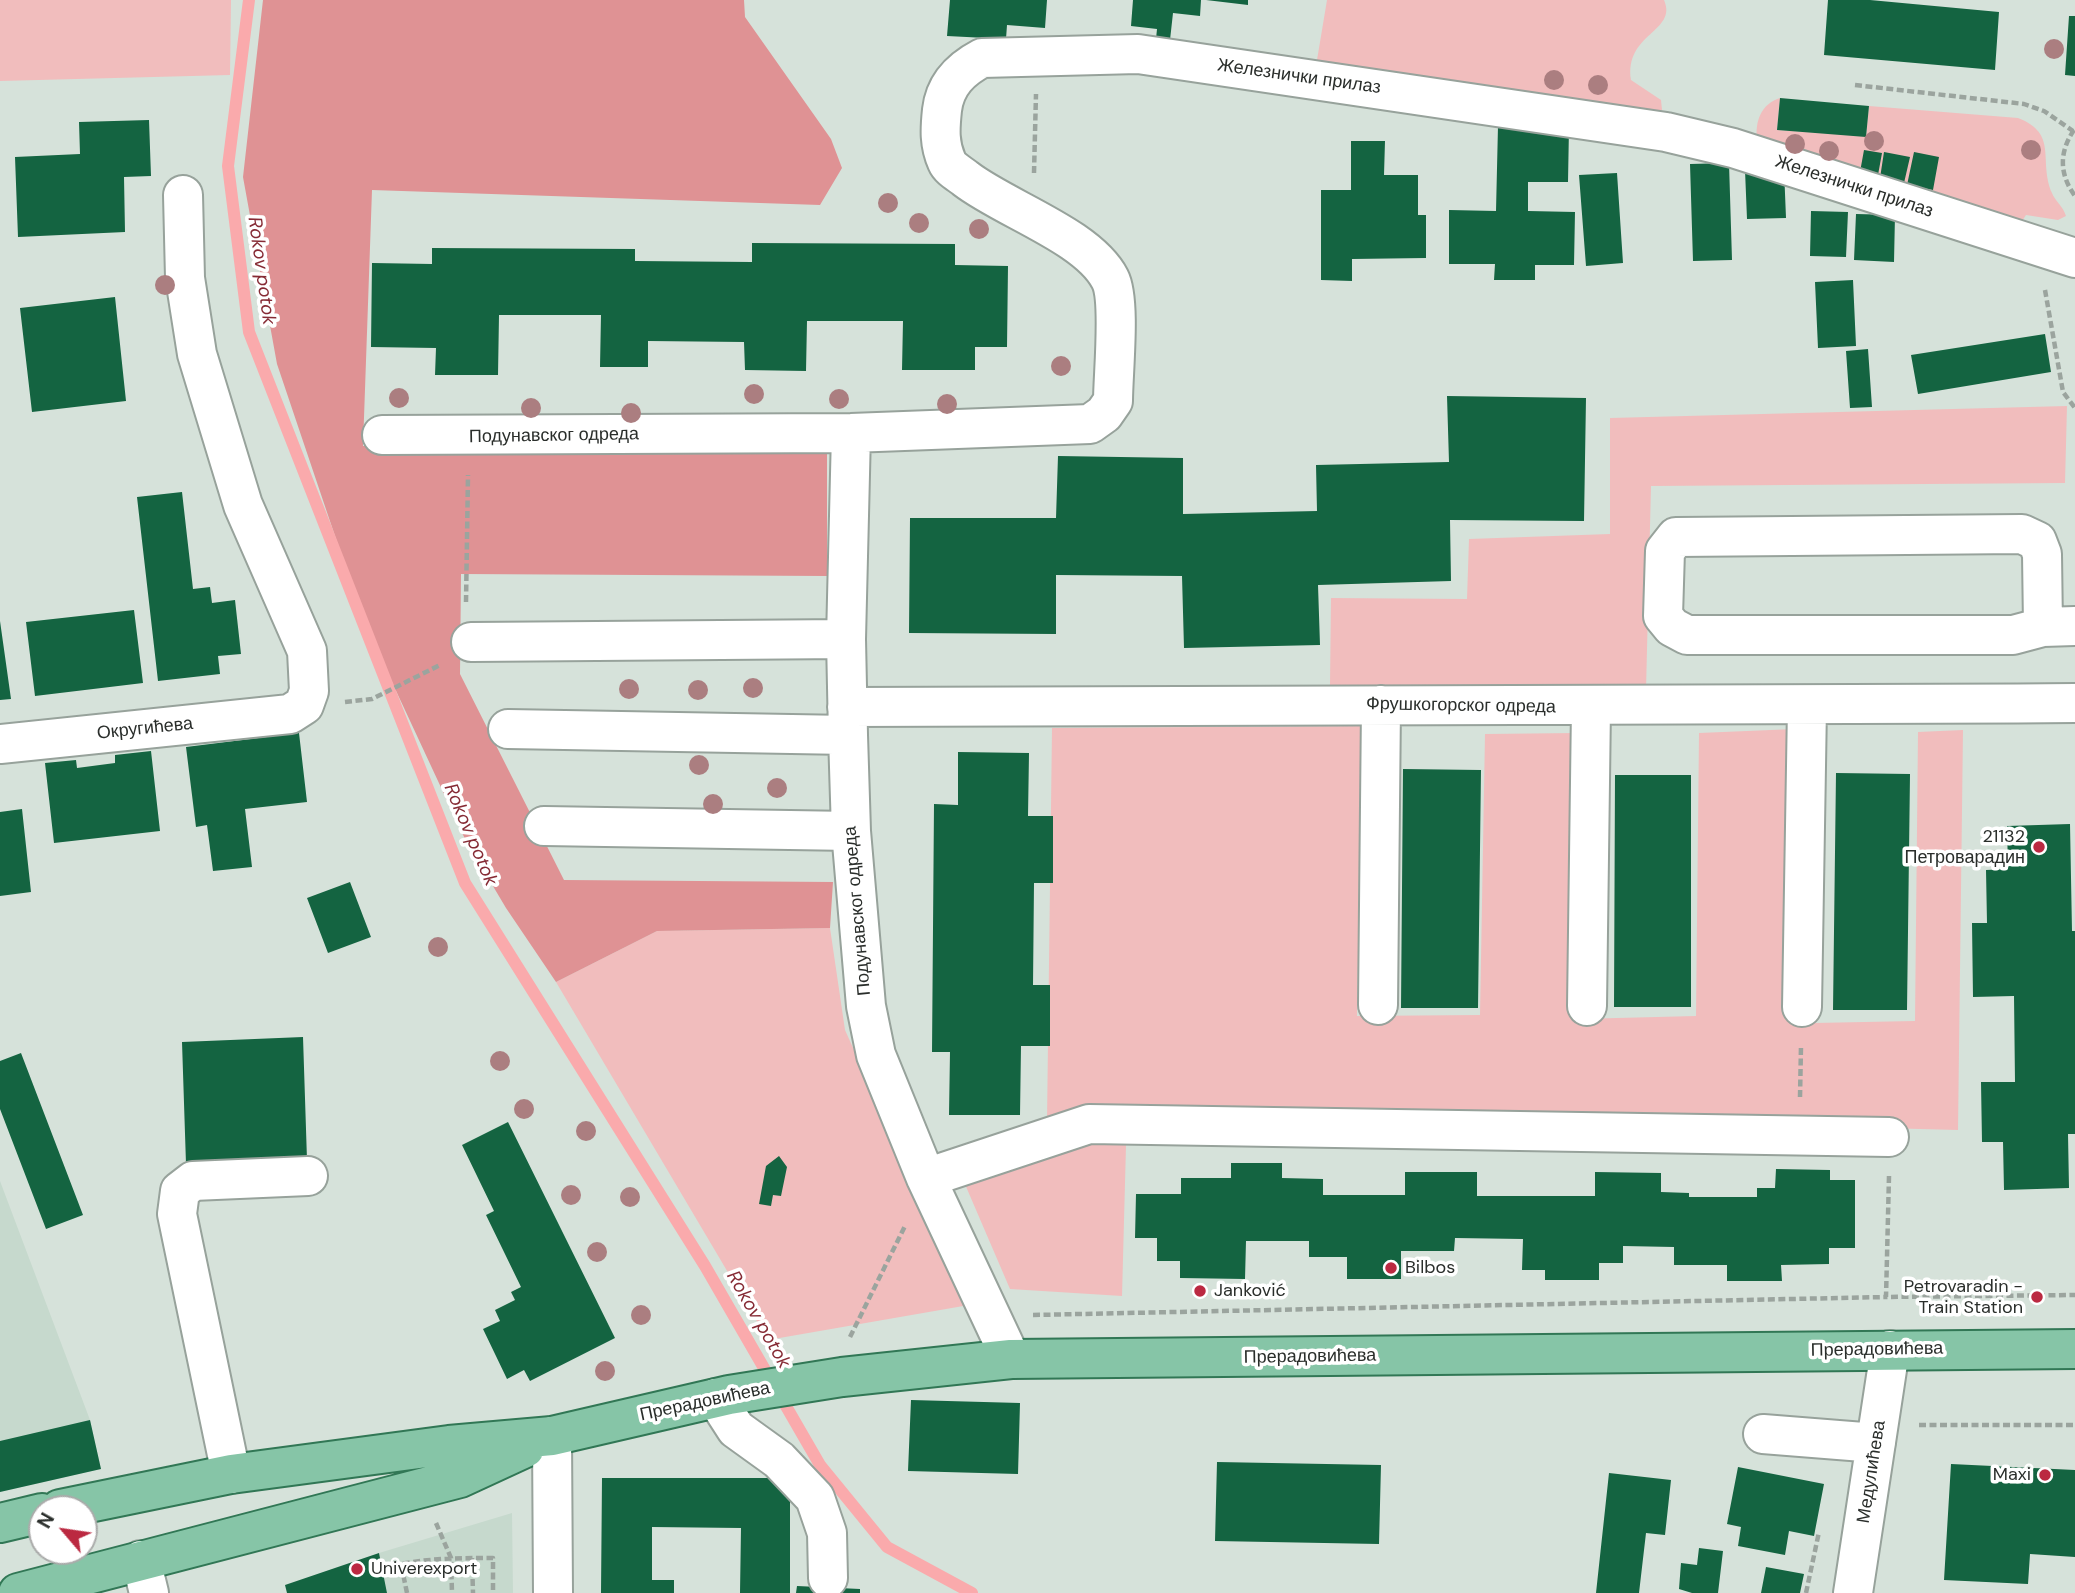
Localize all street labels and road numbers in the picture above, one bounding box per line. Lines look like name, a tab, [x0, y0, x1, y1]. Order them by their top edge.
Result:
street label: Железнички прилаз	[1216, 55, 1382, 99]
street label: Железнички прилаз	[1772, 151, 1936, 223]
street label: Подунавског одреда	[469, 424, 639, 448]
street label: Фрушкогорског одреда	[1366, 694, 1556, 718]
street label: Округићева	[96, 713, 194, 745]
street label: Подунавског одреда	[840, 825, 876, 997]
street label: Прерадовићева	[1811, 1338, 1943, 1362]
street label: Прерадовићева	[1244, 1345, 1376, 1369]
street label: Прерадовићева	[638, 1378, 772, 1426]
street label: Медулићева	[1853, 1419, 1891, 1525]

